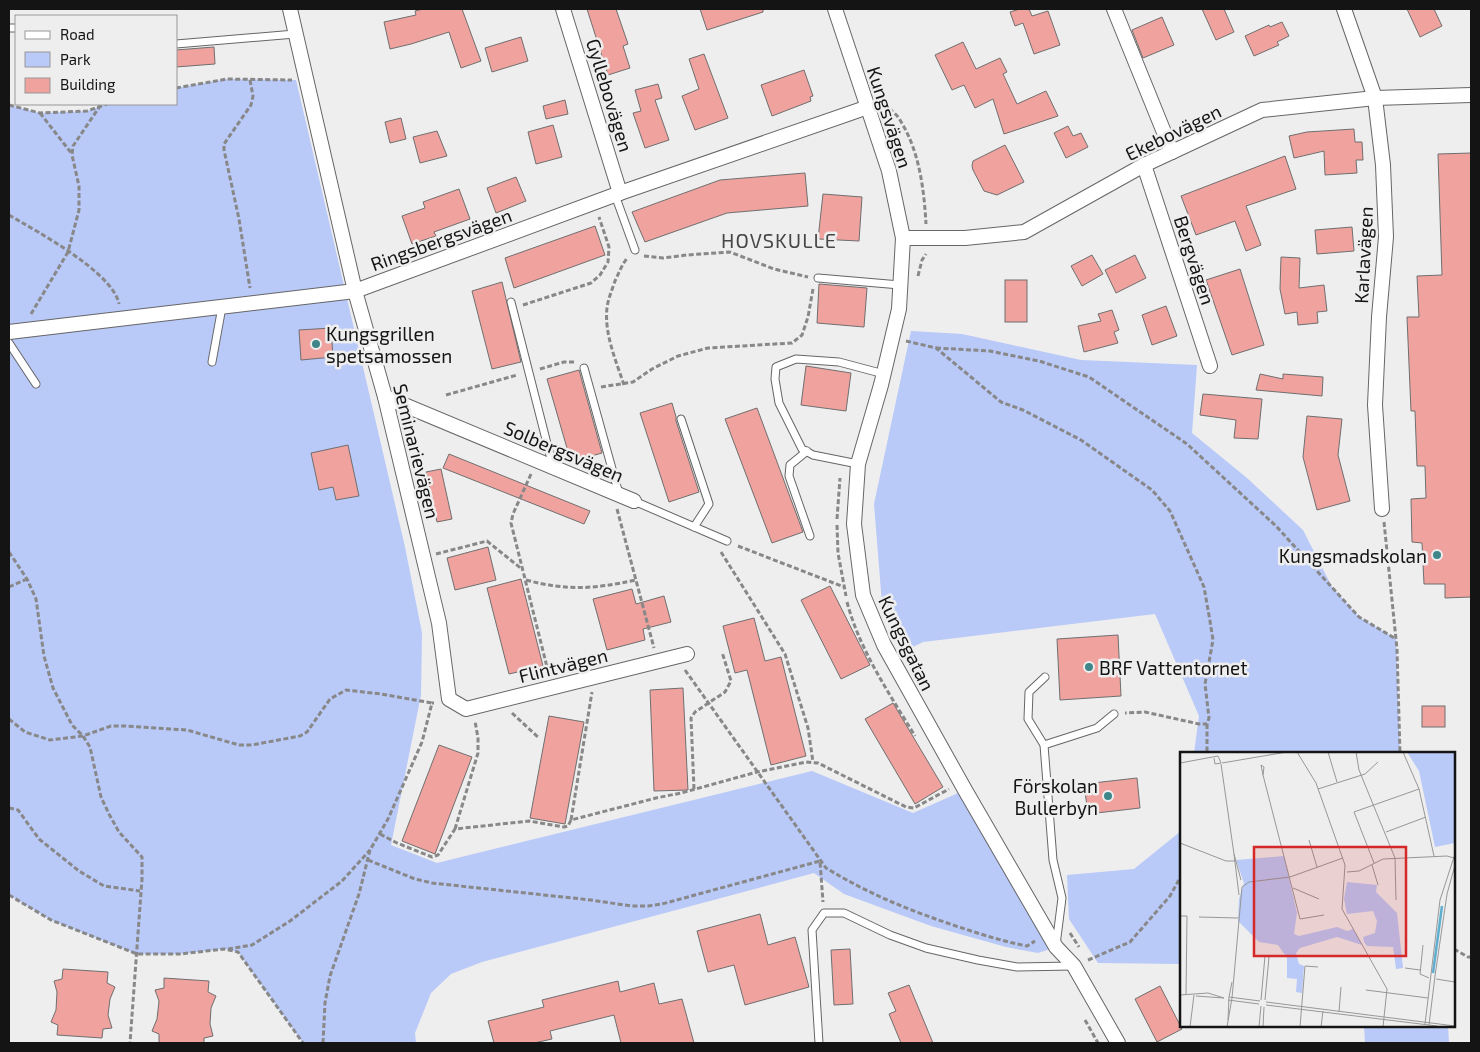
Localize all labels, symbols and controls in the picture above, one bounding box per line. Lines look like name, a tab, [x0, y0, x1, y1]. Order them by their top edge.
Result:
legend	[15, 15, 178, 105]
text: Road	[60, 25, 95, 43]
street label: Gyllebovägen	[582, 36, 638, 154]
text: Park	[60, 50, 91, 68]
street label: Kungsvägen	[863, 63, 917, 171]
text: Building	[60, 75, 116, 93]
street label: Ekebovägen	[1121, 99, 1225, 165]
street label: Ringsbergsvägen	[367, 203, 515, 275]
street label: Karlavägen	[1349, 206, 1377, 304]
street label: Bergvägen	[1170, 213, 1220, 307]
district label: HOVSKULLE	[721, 228, 837, 252]
place label: Kungsgrillen spetsamossen	[326, 322, 452, 367]
marker: Kungsgrillen spetsamossen	[310, 338, 322, 350]
street label: Seminarievägen	[389, 381, 445, 521]
street label: Solbergsvägen	[501, 415, 627, 487]
place label: Kungsmadskolan	[1279, 544, 1427, 567]
marker: Kungsmadskolan	[1431, 549, 1443, 561]
street label: Kungsgatan	[874, 592, 940, 694]
street label: Flintvägen	[516, 643, 610, 687]
place label: BRF Vattentornet	[1099, 656, 1248, 679]
marker: BRF Vattentornet	[1083, 661, 1095, 673]
inset map	[1180, 752, 1455, 1027]
place label: Förskolan Bullerbyn	[1013, 774, 1098, 819]
marker: Förskolan Bullerbyn	[1102, 790, 1114, 802]

